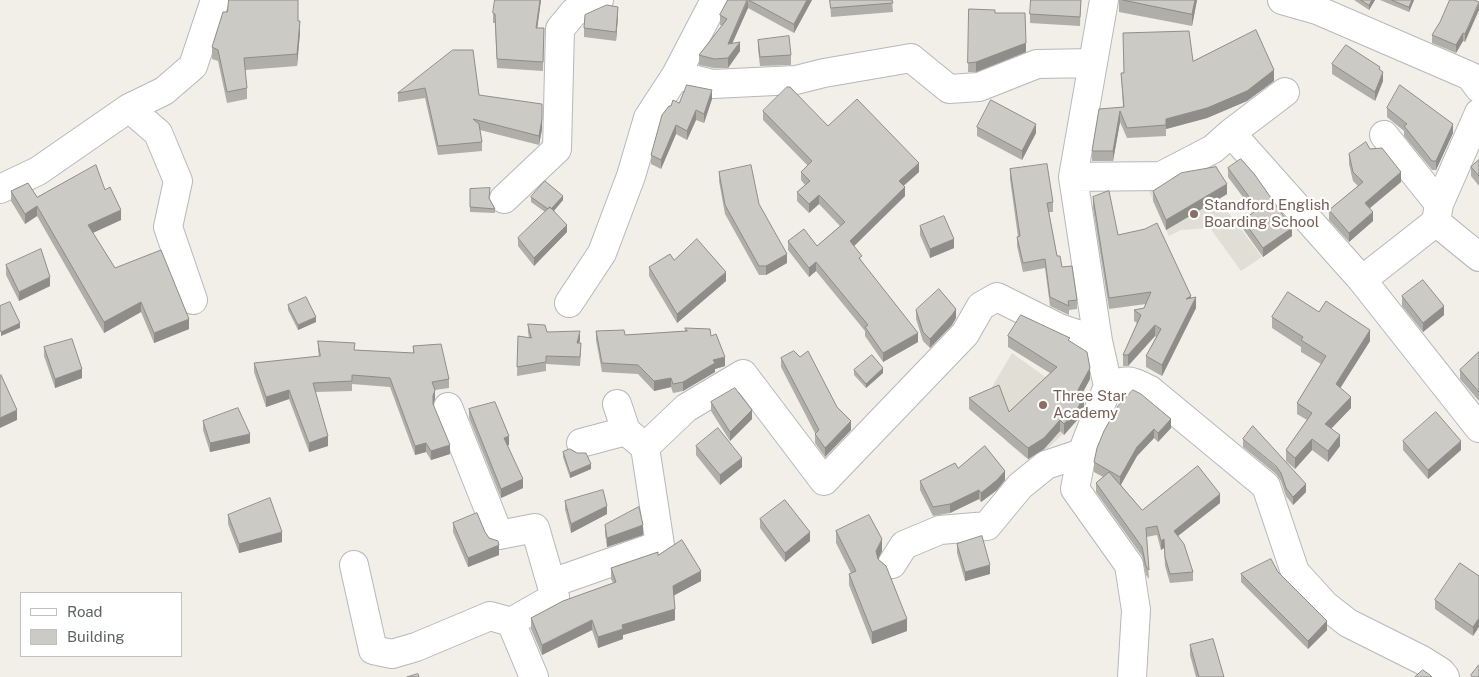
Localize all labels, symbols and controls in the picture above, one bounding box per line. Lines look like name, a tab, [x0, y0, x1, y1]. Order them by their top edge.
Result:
place label: Standford English Boarding School	[1204, 196, 1330, 231]
marker: Standford English Boarding School	[1188, 208, 1200, 220]
place label: Three Star Academy	[1053, 387, 1127, 422]
marker: Three Star Academy	[1037, 399, 1049, 411]
legend	[20, 592, 182, 657]
text: Road	[67, 603, 103, 620]
text: Building	[67, 628, 125, 645]

